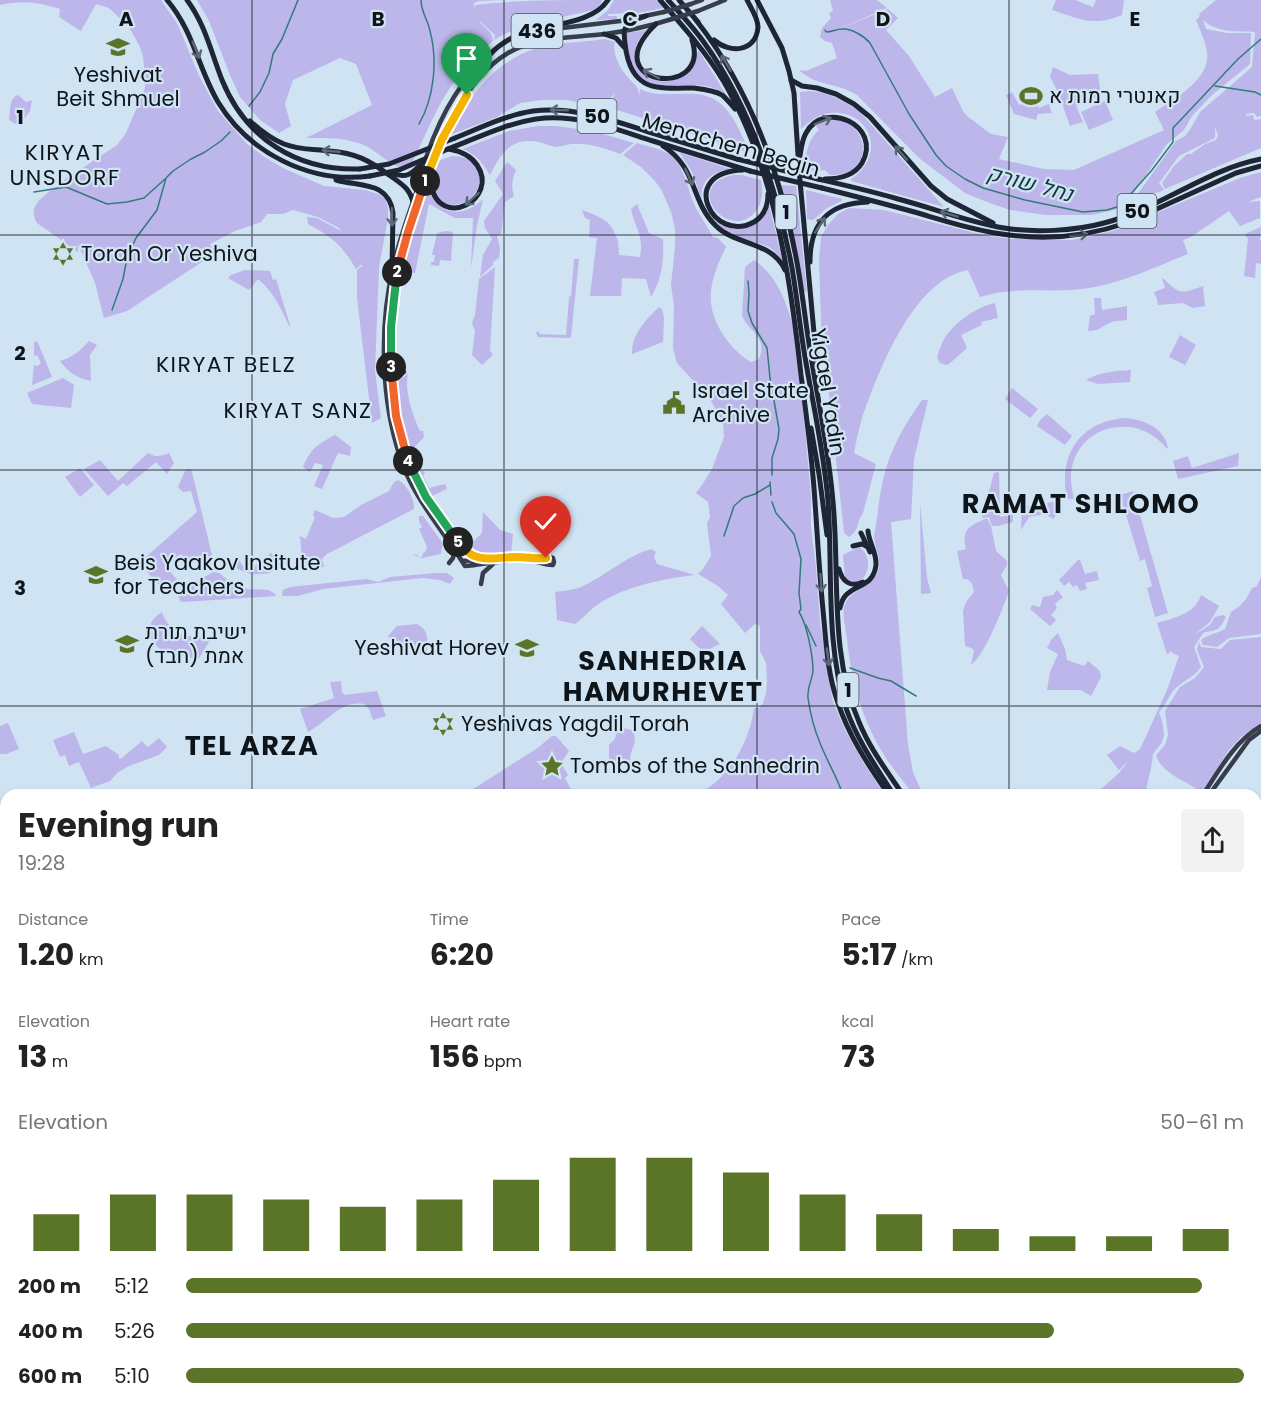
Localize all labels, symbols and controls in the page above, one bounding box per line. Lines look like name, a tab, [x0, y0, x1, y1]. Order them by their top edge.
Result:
text: A	[119, 5, 134, 33]
text: B	[371, 5, 385, 33]
text: C	[622, 5, 638, 33]
text: D	[876, 5, 890, 33]
text: E	[1130, 5, 1140, 33]
road number: 436	[512, 14, 562, 48]
pin	[441, 33, 492, 95]
school or university icon: Yeshivat Beit Shmuel	[105, 34, 131, 60]
one-way arrow	[192, 41, 203, 59]
icon: arrive	[450, 42, 483, 75]
one-way arrow	[719, 55, 731, 72]
place label: Yeshivat Beit Shmuel	[56, 60, 180, 113]
one-way arrow	[643, 68, 660, 80]
place label: קאנטרי רמות א	[1049, 81, 1180, 110]
sports icon: קאנטרי רמות א	[1018, 83, 1044, 109]
road number: 50	[578, 99, 616, 133]
text: 1	[16, 103, 24, 131]
one-way arrow	[550, 105, 570, 116]
street label: Menachem Begin	[639, 105, 824, 184]
one-way arrow	[813, 115, 831, 126]
district label: KIRYAT UNSDORF	[9, 137, 121, 193]
one-way arrow	[322, 145, 342, 156]
one-way arrow	[894, 146, 908, 161]
water label: נחל שורק	[984, 157, 1078, 210]
pin: 1	[410, 166, 440, 196]
one-way arrow	[684, 167, 696, 185]
text: 1	[422, 169, 428, 192]
one-way arrow	[465, 192, 480, 206]
road number: 50	[1118, 194, 1156, 228]
road number: 1	[776, 195, 796, 229]
one-way arrow	[386, 207, 398, 227]
one-way arrow	[940, 208, 959, 219]
one-way arrow	[814, 217, 826, 234]
one-way arrow	[1068, 229, 1088, 240]
place label: Torah Or Yeshiva	[81, 239, 258, 268]
synagogue icon: Torah Or Yeshiva	[50, 241, 76, 267]
pin: 2	[382, 257, 412, 287]
text: 2	[392, 260, 402, 283]
street label: Yigael Yadin	[804, 326, 853, 458]
text: 2	[14, 339, 26, 367]
district label: KIRYAT BELZ	[156, 349, 296, 380]
pin: 3	[376, 352, 406, 382]
text: 3	[386, 355, 396, 378]
place label: Israel State Archive	[692, 376, 809, 429]
public building icon: Israel State Archive	[661, 390, 687, 416]
district label: KIRYAT SANZ	[223, 395, 373, 426]
pin: 4	[393, 446, 423, 476]
text: 4	[403, 449, 413, 472]
district label: RAMAT SHLOMO	[962, 485, 1200, 522]
pin	[520, 496, 571, 558]
icon: check	[529, 505, 562, 538]
pin: 5	[443, 527, 473, 557]
text: 5	[453, 530, 463, 553]
place label: Beis Yaakov Insitute for Teachers	[114, 548, 320, 601]
school or university icon: Beis Yaakov Insitute for Teachers	[83, 562, 109, 588]
one-way arrow	[815, 572, 826, 592]
text: 3	[14, 574, 26, 602]
place label: ישיבת תורת אמת (חבד)	[145, 617, 247, 670]
school or university icon: ישיבת תורת אמת (חבד)	[114, 631, 140, 657]
place label: Yeshivat Horev	[354, 633, 509, 662]
school or university icon: Yeshivat Horev	[514, 635, 540, 661]
district label: SANHEDRIA HAMURHEVET	[563, 642, 763, 710]
one-way arrow	[822, 647, 833, 667]
road number: 1	[838, 673, 858, 707]
place label: Yeshivas Yagdil Torah	[461, 709, 689, 738]
synagogue icon: Yeshivas Yagdil Torah	[430, 711, 456, 737]
district label: TEL ARZA	[185, 727, 319, 764]
place label: Tombs of the Sanhedrin	[570, 751, 820, 780]
place icon: Tombs of the Sanhedrin	[539, 753, 565, 779]
text: Evening run	[18, 802, 219, 849]
button: share	[1181, 809, 1244, 872]
text: 19:28	[18, 849, 65, 877]
text: Distance	[18, 908, 88, 931]
text: Time	[430, 908, 469, 931]
text: Pace	[841, 908, 881, 931]
text: 1.20	[18, 933, 74, 976]
text: 6:20	[430, 933, 494, 976]
text: 5:17	[841, 933, 897, 976]
text: km	[74, 948, 103, 971]
text: /km	[897, 948, 933, 971]
text: Elevation	[18, 1010, 90, 1033]
text: Heart rate	[430, 1010, 510, 1033]
text: kcal	[841, 1010, 874, 1033]
text: 13	[18, 1035, 47, 1078]
text: 156	[430, 1035, 480, 1078]
text: 73	[841, 1035, 876, 1078]
text: m	[47, 1050, 68, 1073]
text: bpm	[480, 1050, 522, 1073]
text: Elevation	[18, 1108, 108, 1136]
text: 50–61 m	[1160, 1108, 1244, 1136]
text: 200 m	[18, 1272, 81, 1300]
text: 5:12	[114, 1272, 149, 1300]
text: 400 m	[18, 1317, 83, 1345]
text: 5:26	[114, 1317, 155, 1345]
text: 600 m	[18, 1362, 82, 1390]
text: 5:10	[114, 1362, 150, 1390]

